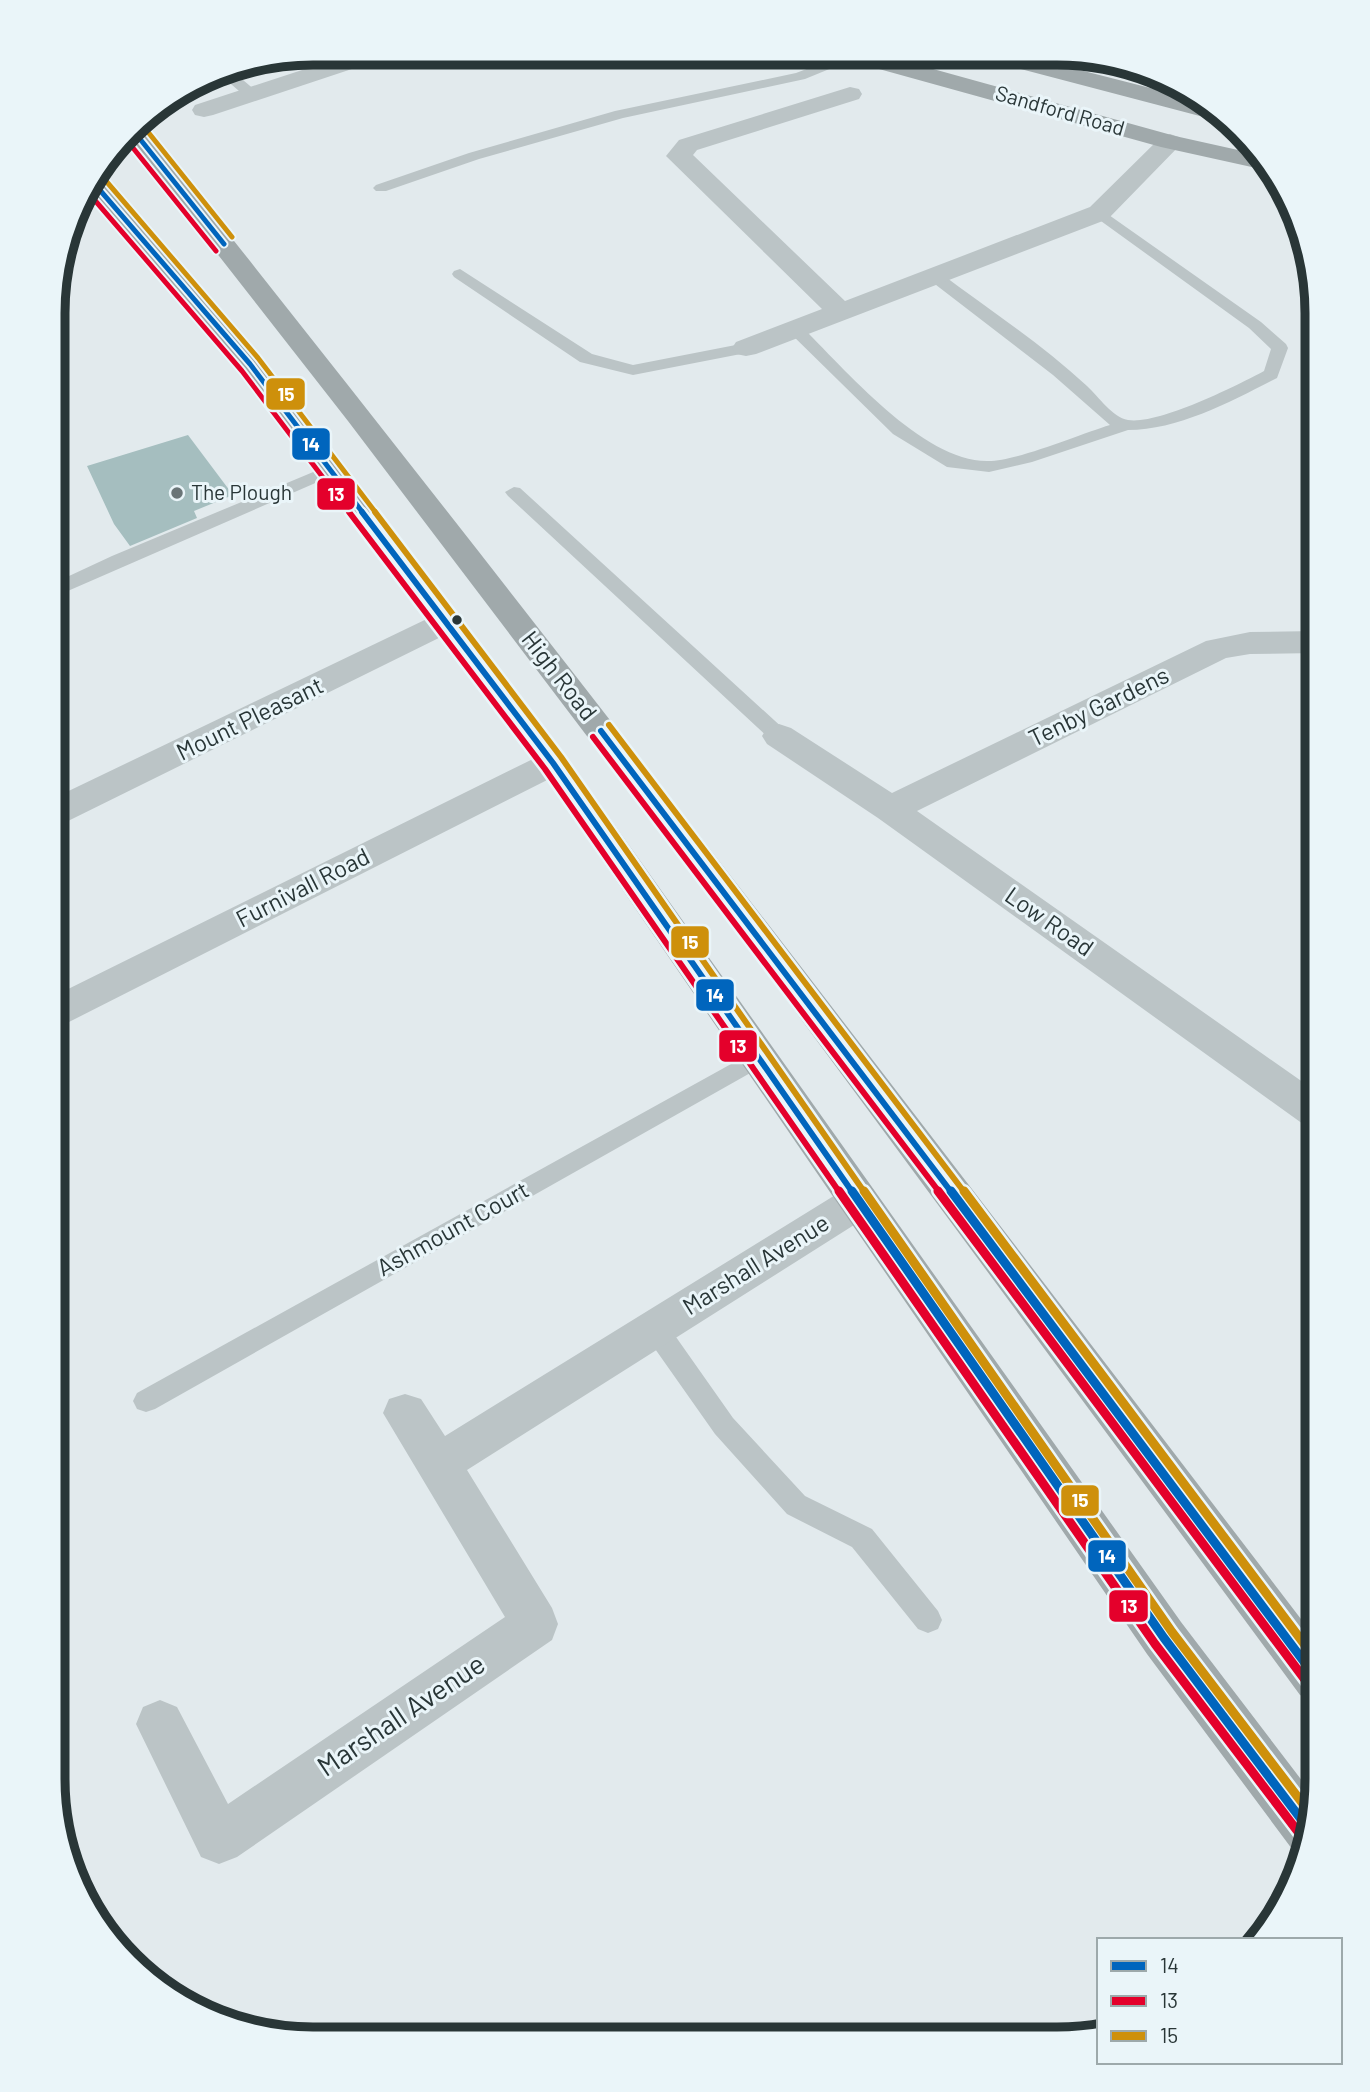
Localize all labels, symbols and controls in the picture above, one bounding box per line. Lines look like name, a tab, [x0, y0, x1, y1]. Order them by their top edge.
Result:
street label: Sandford Road	[993, 79, 1128, 140]
line badge: 15	[265, 377, 306, 411]
text: 15	[278, 382, 294, 405]
line badge: 14	[291, 427, 331, 461]
text: 14	[302, 432, 320, 455]
line badge: 13	[316, 477, 356, 511]
place label: The Plough	[191, 479, 292, 504]
text: 13	[328, 482, 345, 505]
marker: The Plough	[169, 485, 185, 501]
unlabelled marker	[450, 613, 464, 627]
street label: High Road	[516, 625, 604, 726]
street label: Tenby Gardens	[1024, 659, 1173, 752]
street label: Mount Pleasant	[171, 670, 327, 766]
street label: Furnivall Road	[231, 841, 374, 933]
street label: Low Road	[1000, 880, 1100, 962]
line badge: 15	[670, 925, 710, 959]
text: 15	[682, 930, 698, 953]
line badge: 14	[695, 978, 735, 1012]
text: 14	[706, 983, 724, 1006]
line badge: 13	[718, 1029, 758, 1063]
text: 13	[730, 1034, 747, 1057]
street label: Ashmount Court	[371, 1174, 533, 1281]
street label: Marshall Avenue	[677, 1207, 834, 1320]
line badge: 15	[1060, 1484, 1100, 1517]
text: 15	[1072, 1488, 1088, 1511]
line badge: 14	[1087, 1539, 1127, 1573]
text: 14	[1098, 1544, 1116, 1567]
line badge: 13	[1108, 1589, 1149, 1623]
text: 13	[1121, 1594, 1138, 1617]
street label: Marshall Avenue	[310, 1646, 491, 1783]
legend	[1097, 1938, 1342, 2064]
text: 14	[1160, 1952, 1179, 1977]
text: 13	[1160, 1987, 1178, 2012]
text: 15	[1160, 2022, 1178, 2047]

